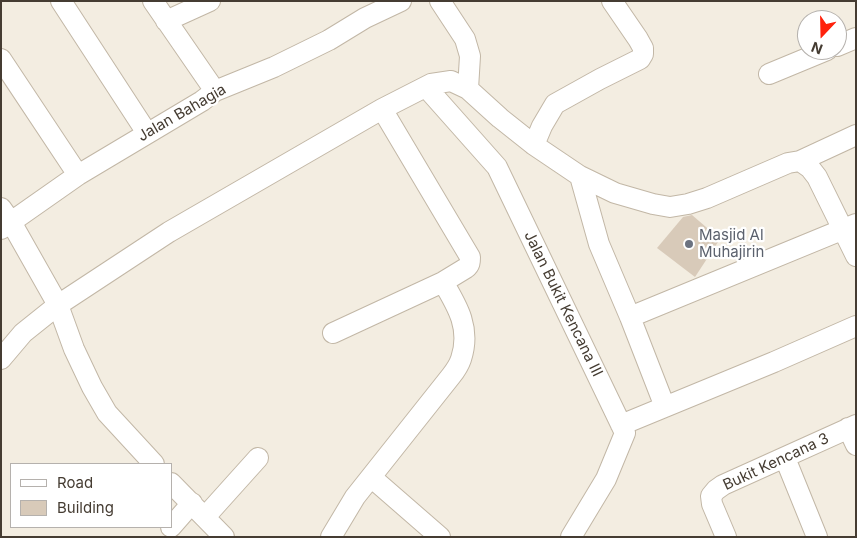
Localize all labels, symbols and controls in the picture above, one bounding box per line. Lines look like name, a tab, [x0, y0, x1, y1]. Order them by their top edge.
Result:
north arrow	[797, 10, 847, 60]
text: N	[809, 39, 825, 58]
street label: Jalan Bahagia	[135, 80, 229, 146]
place label: Masjid Al Muhajirin	[699, 226, 764, 261]
street label: Jalan Bukit Kencana III	[520, 228, 606, 380]
marker: Masjid Al Muhajirin	[683, 238, 695, 250]
street label: Bukit Kencana 3	[720, 430, 832, 494]
legend	[10, 463, 172, 528]
text: Road	[57, 473, 93, 492]
text: Building	[57, 498, 114, 517]

